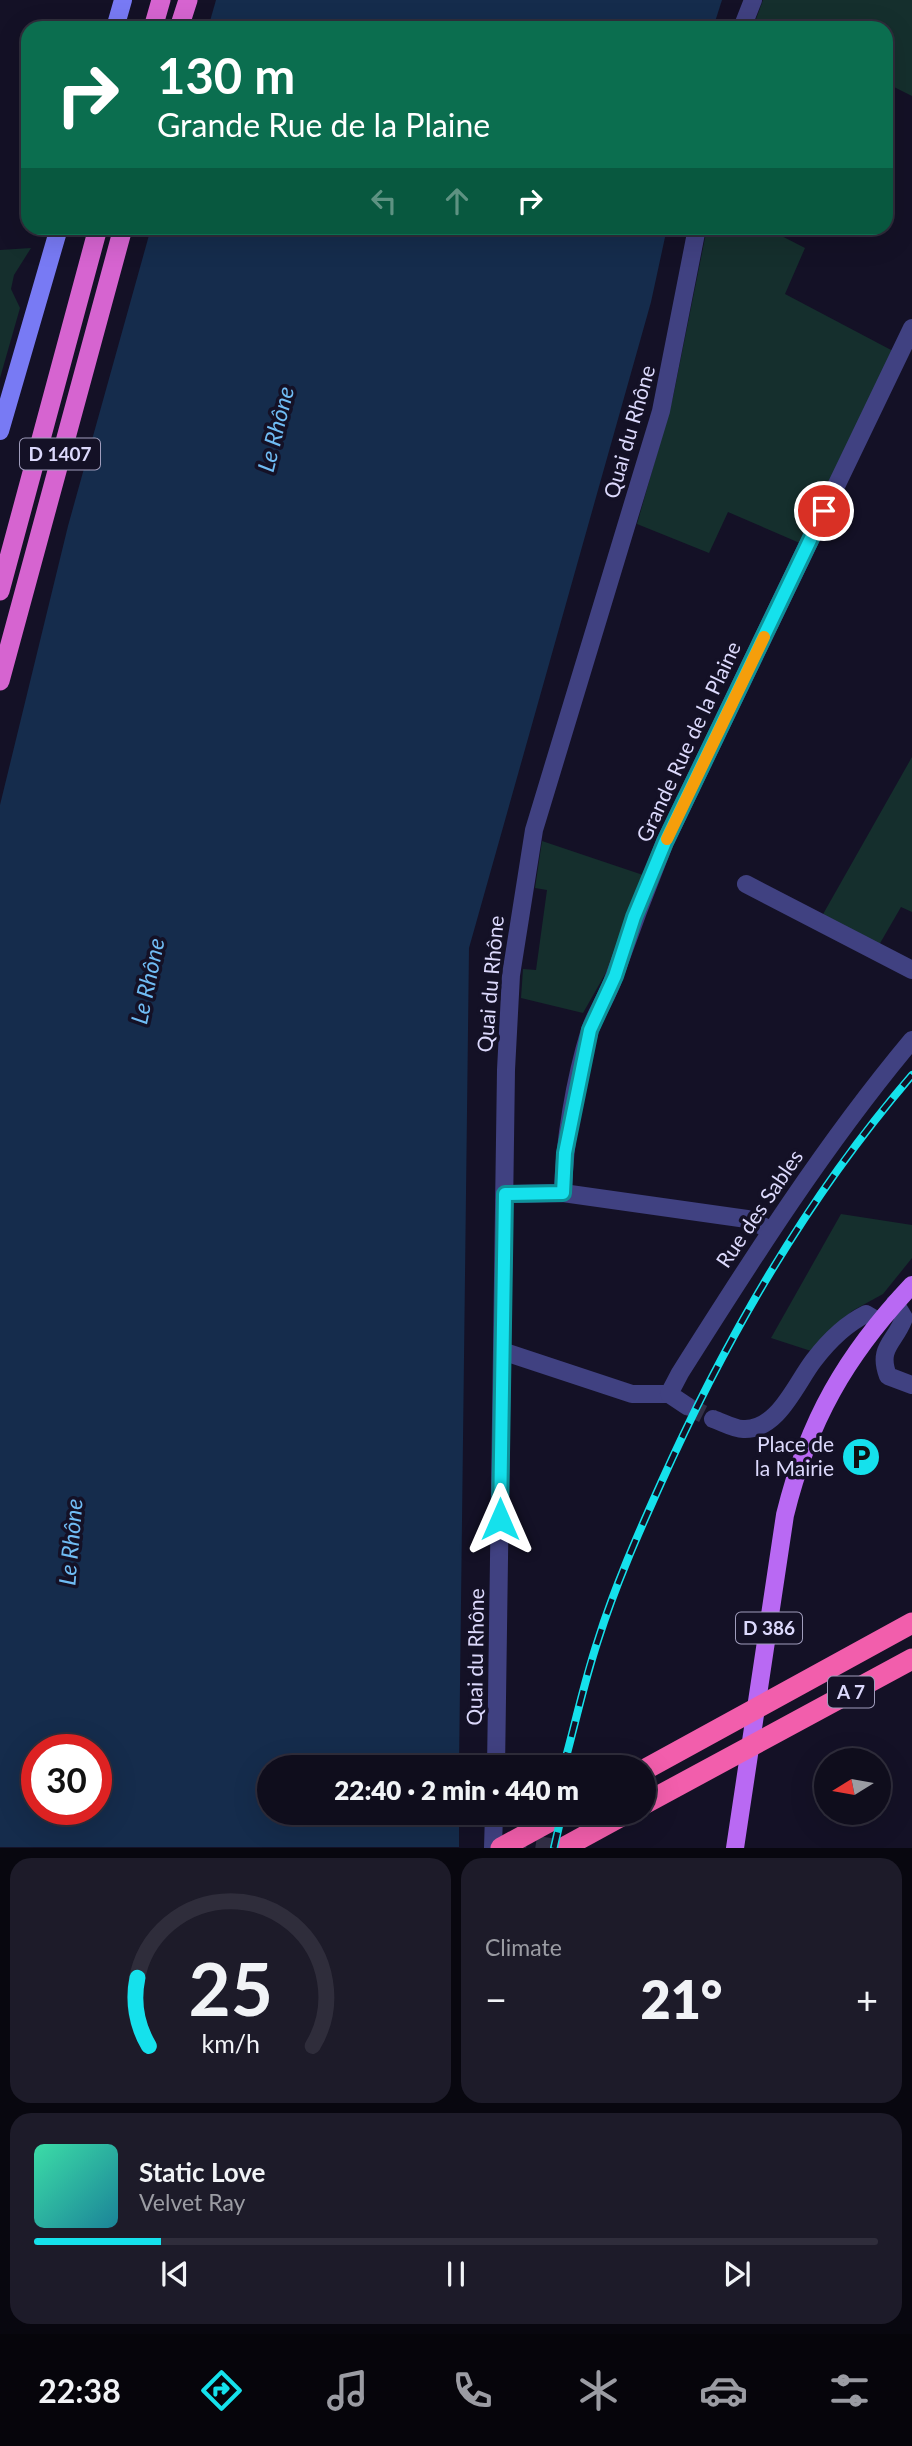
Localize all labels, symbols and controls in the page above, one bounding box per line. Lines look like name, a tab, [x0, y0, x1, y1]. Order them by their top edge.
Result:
text: 130 m	[157, 46, 295, 104]
icon: right	[42, 49, 133, 140]
text: Grande Rue de la Plaine	[157, 105, 490, 144]
icon: left	[365, 182, 403, 220]
icon: ahead	[438, 182, 476, 220]
icon: right	[511, 182, 549, 220]
street label: Quai du Rhône	[598, 362, 660, 501]
water label: Le Rhône	[251, 383, 299, 474]
road number: D 1407	[20, 438, 100, 470]
pin	[794, 481, 854, 541]
icon: arrive	[805, 492, 843, 530]
street label: Grande Rue de la Plaine	[630, 637, 745, 846]
street label: Quai du Rhône	[471, 914, 508, 1053]
water label: Le Rhône	[124, 935, 170, 1026]
street label: Rue des Sables	[710, 1144, 807, 1272]
place label: Place de la Mairie	[755, 1431, 834, 1480]
parking icon: Place de la Mairie	[840, 1436, 882, 1478]
position arrow	[463, 1482, 537, 1556]
water label: Le Rhône	[52, 1497, 88, 1586]
street label: Quai du Rhône	[461, 1588, 488, 1726]
road number: D 386	[736, 1612, 802, 1644]
road number: A 7	[828, 1676, 874, 1708]
speed limit sign: 30	[21, 1734, 112, 1825]
north arrow	[814, 1748, 891, 1825]
map controls	[814, 1748, 891, 1825]
text: 22:40 · 2 min · 440 m	[334, 1774, 579, 1806]
text: Climate	[485, 1933, 562, 1961]
text: 25	[188, 1945, 273, 2033]
text: 21°	[641, 1968, 722, 2030]
text: −	[485, 1976, 507, 2022]
text: +	[856, 1976, 878, 2022]
text: km/h	[201, 2028, 260, 2058]
text: Static Love	[139, 2156, 266, 2188]
text: Velvet Ray	[139, 2188, 245, 2216]
icon: previous	[156, 2255, 194, 2293]
icon: pause	[437, 2255, 475, 2293]
icon: next	[718, 2255, 756, 2293]
icon: directions	[197, 2366, 246, 2415]
icon: music	[323, 2366, 372, 2415]
icon: phone	[448, 2366, 497, 2415]
icon: climate	[574, 2366, 623, 2415]
icon: car	[699, 2366, 748, 2415]
icon: filters	[825, 2366, 874, 2415]
text: 22:38	[38, 2371, 121, 2410]

